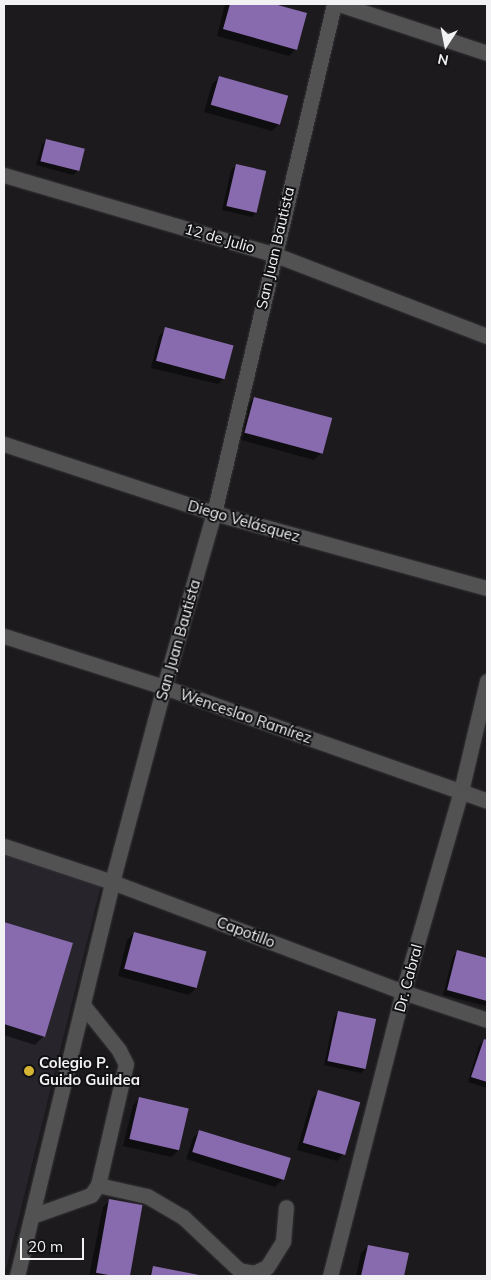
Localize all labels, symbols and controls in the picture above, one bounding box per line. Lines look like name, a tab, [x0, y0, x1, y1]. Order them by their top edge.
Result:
north arrow	[421, 20, 471, 70]
text: N	[436, 50, 450, 70]
street label: San Juan Bautista	[252, 185, 298, 311]
street label: 12 de Julio	[183, 219, 257, 257]
street label: Diego Velásquez	[186, 496, 302, 546]
street label: San Juan Bautista	[152, 578, 204, 702]
street label: Wenceslao Ramírez	[178, 685, 314, 747]
street label: Capotillo	[214, 913, 278, 951]
street label: Dr. Cabral	[390, 942, 426, 1014]
place label: Colegio P. Guido Guildea	[39, 1053, 140, 1088]
marker: Colegio P. Guido Guildea	[23, 1065, 35, 1077]
scale bar	[22, 1228, 86, 1260]
text: 20 m	[28, 1237, 63, 1256]

